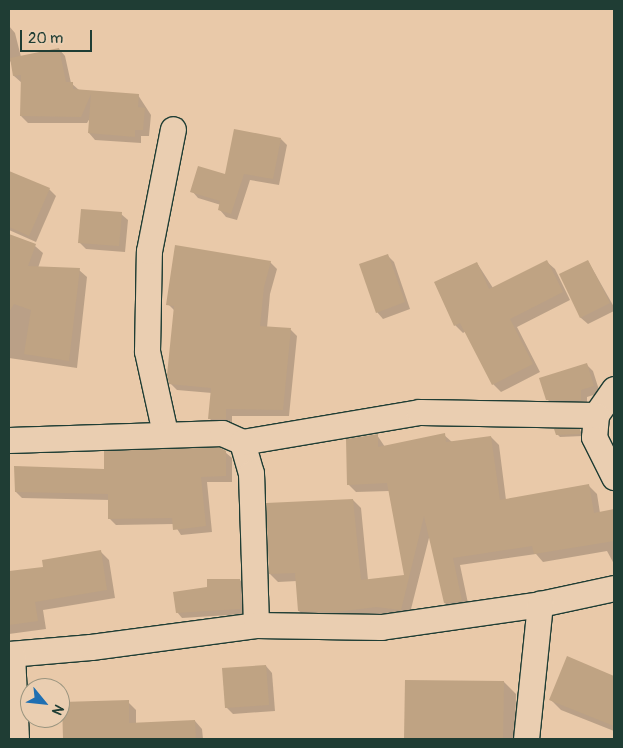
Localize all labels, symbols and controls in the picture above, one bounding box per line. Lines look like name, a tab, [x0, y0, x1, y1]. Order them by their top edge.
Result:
scale bar	[22, 20, 95, 52]
text: 20 m	[28, 29, 63, 48]
north arrow	[20, 678, 70, 728]
text: N	[48, 702, 68, 718]

